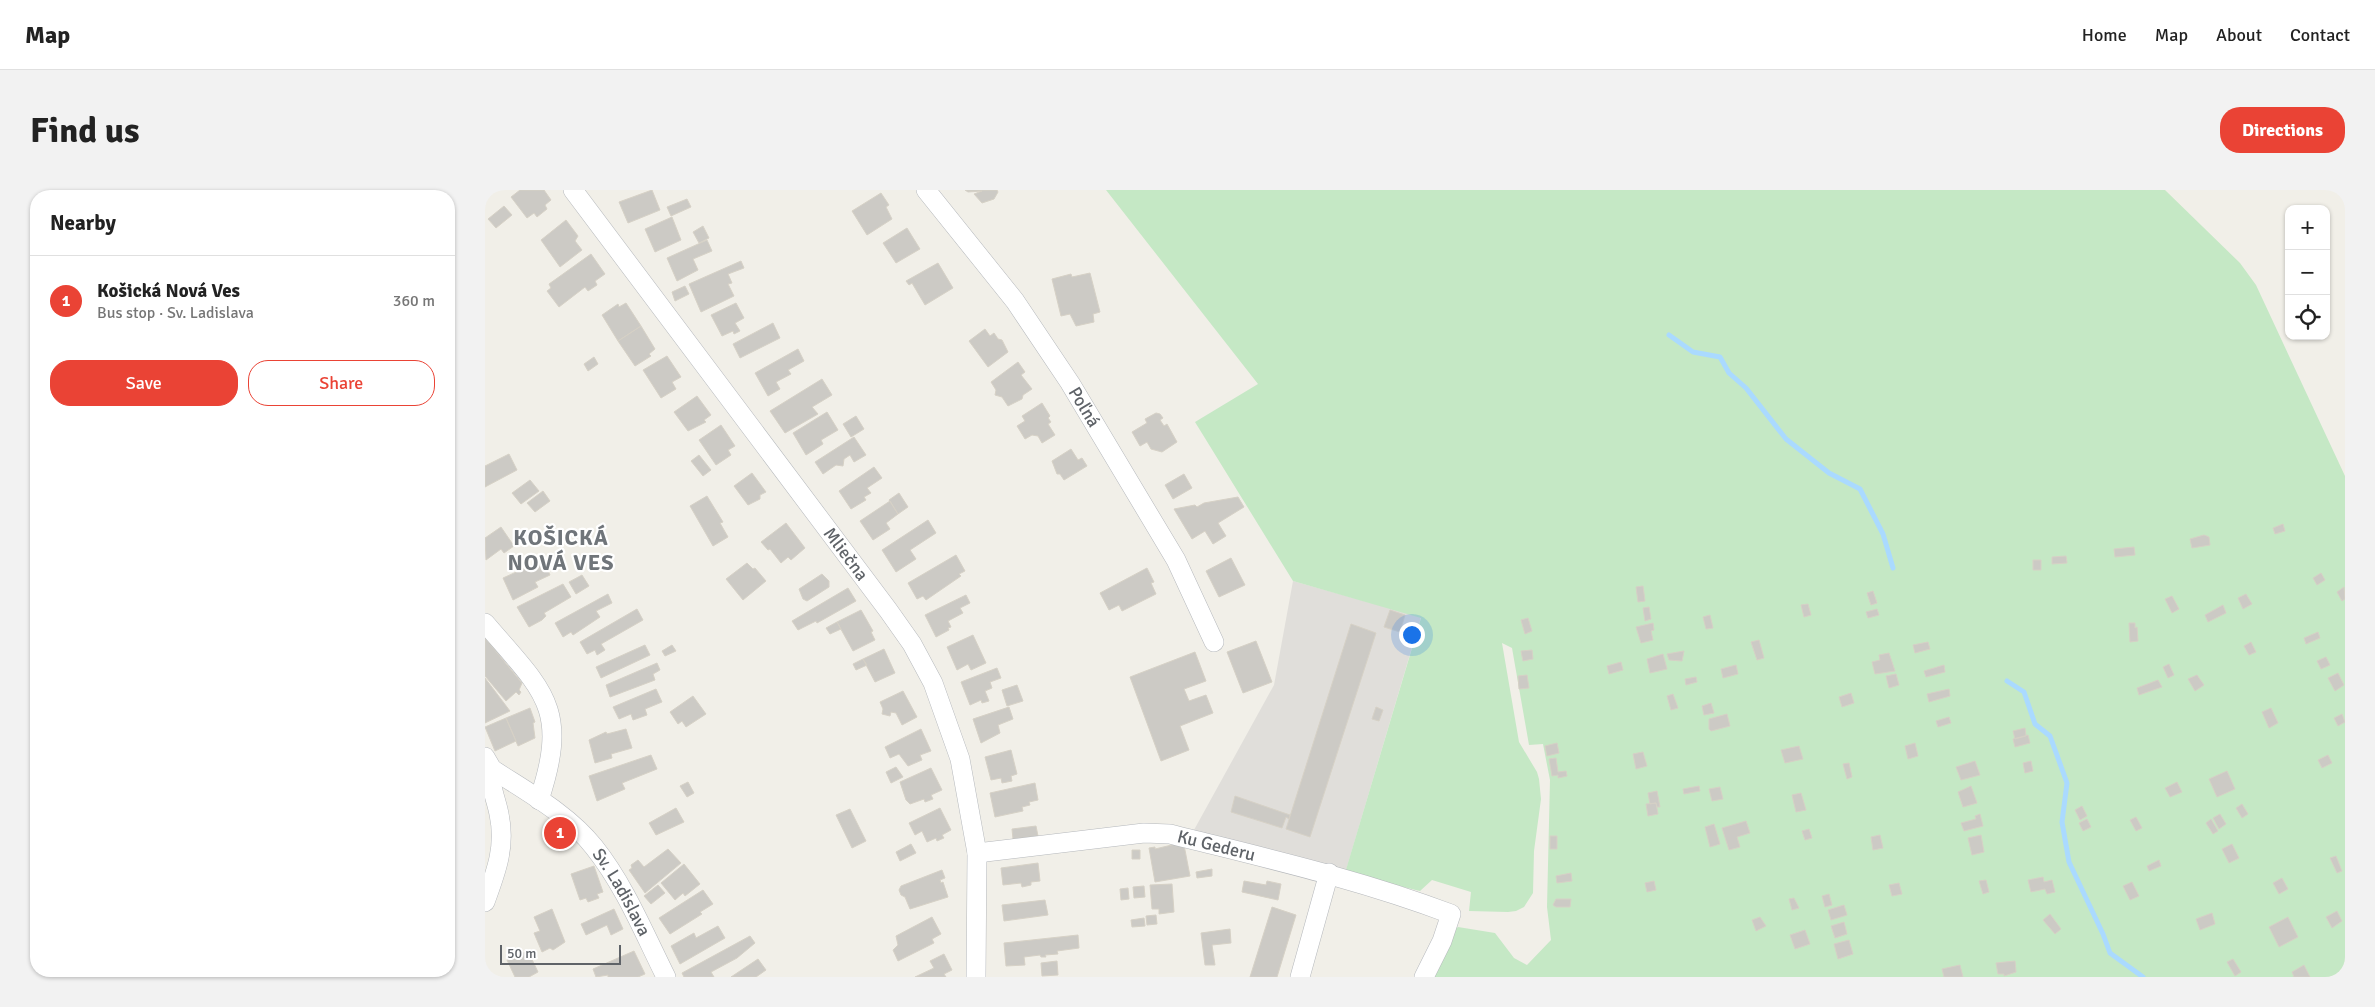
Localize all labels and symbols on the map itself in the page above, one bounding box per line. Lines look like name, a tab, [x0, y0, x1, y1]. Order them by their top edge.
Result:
street label: Poľná	[1064, 383, 1105, 431]
street label: Mliečna	[819, 523, 873, 585]
district label: KOŠICKÁ NOVÁ VES	[507, 524, 615, 576]
your location	[1399, 622, 1425, 648]
pin: 1	[544, 814, 576, 852]
street label: Ku Gederu	[1175, 825, 1258, 866]
street label: Sv. Ladislava	[588, 844, 655, 940]
scale bar	[500, 942, 621, 965]

